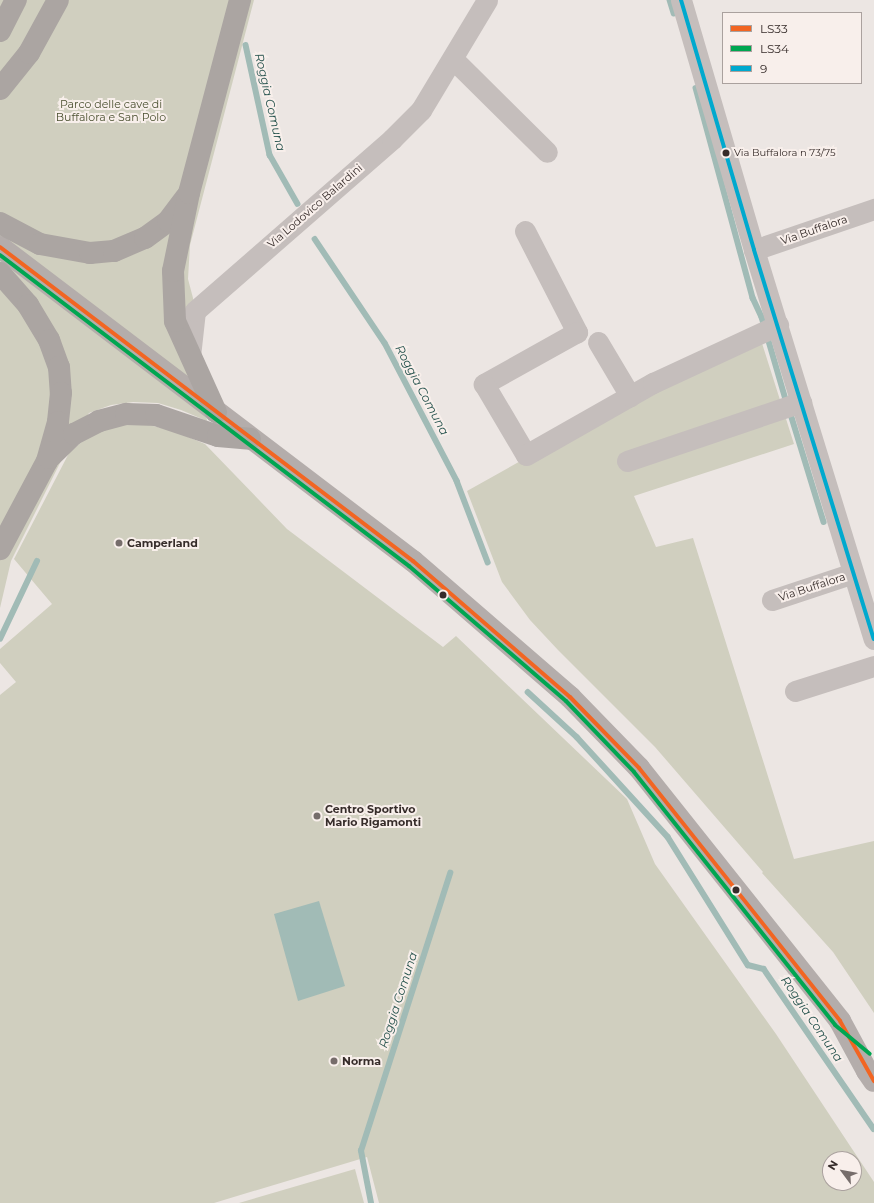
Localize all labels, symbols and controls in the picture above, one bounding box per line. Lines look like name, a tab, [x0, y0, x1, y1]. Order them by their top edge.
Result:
legend	[722, 12, 862, 84]
text: LS33	[760, 21, 788, 36]
text: LS34	[760, 41, 789, 56]
water label: Roggia Comuna	[252, 52, 288, 152]
text: 9	[760, 61, 767, 76]
park label: Parco delle cave di Buffalora e San Polo	[56, 98, 166, 124]
place label: Via Buffalora n 73/75	[734, 147, 836, 159]
marker: Via Buffalora n 73/75	[721, 148, 731, 158]
street label: Via Lodovico Balardini	[265, 161, 365, 251]
street label: Via Buffalora	[779, 212, 849, 248]
water label: Roggia Comuna	[392, 342, 452, 438]
place label: Camperland	[127, 536, 198, 550]
marker: Camperland	[114, 538, 124, 548]
street label: Via Buffalora	[777, 570, 847, 604]
unlabelled marker	[438, 590, 448, 600]
place label: Centro Sportivo Mario Rigamonti	[325, 803, 421, 829]
marker: Centro Sportivo Mario Rigamonti	[312, 811, 322, 821]
unlabelled marker	[731, 885, 741, 895]
water label: Roggia Comuna	[376, 950, 420, 1050]
water label: Roggia Comuna	[778, 973, 846, 1065]
place label: Norma	[342, 1054, 381, 1068]
marker: Norma	[329, 1056, 339, 1066]
north arrow	[822, 1151, 862, 1191]
text: N	[824, 1158, 841, 1173]

